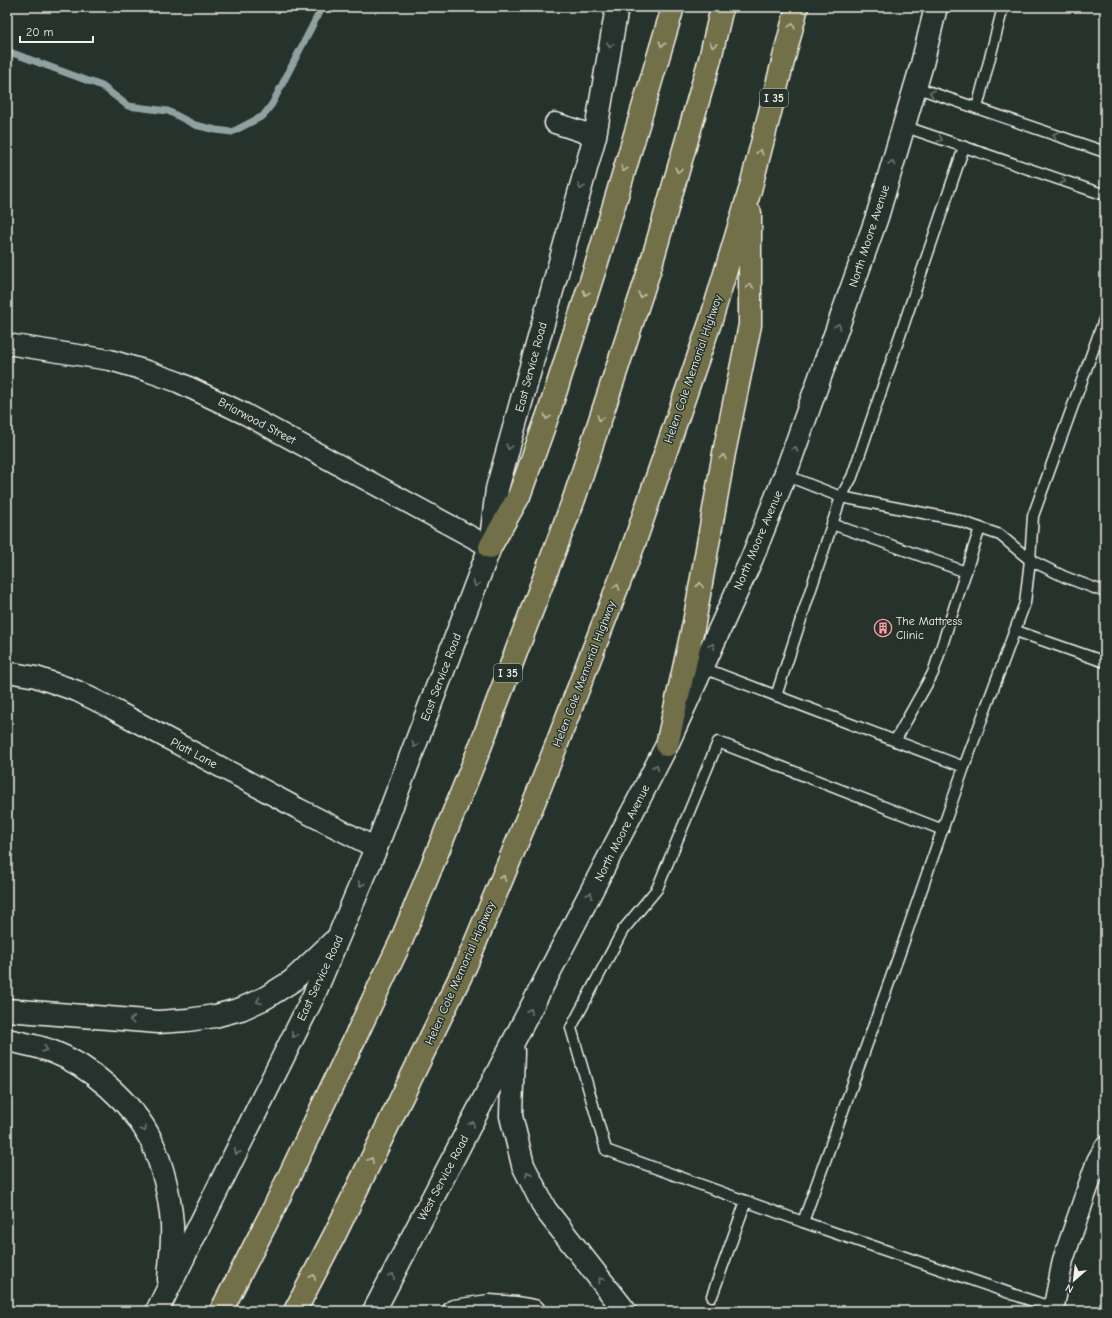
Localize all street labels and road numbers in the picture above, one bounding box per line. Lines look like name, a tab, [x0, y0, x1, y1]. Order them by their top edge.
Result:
road number: I 35	[760, 89, 788, 107]
street label: North Moore Avenue	[846, 183, 892, 289]
street label: Helen Cole Memorial Highway	[661, 293, 725, 445]
street label: East Service Road	[512, 320, 550, 414]
street label: Briarwood Street	[216, 395, 299, 448]
street label: North Moore Avenue	[731, 488, 785, 592]
street label: Helen Cole Memorial Highway	[550, 598, 619, 749]
street label: East Service Road	[418, 631, 464, 723]
road number: I 35	[494, 664, 522, 682]
street label: Platt Lane	[168, 735, 220, 771]
street label: North Moore Avenue	[592, 782, 652, 884]
street label: Helen Cole Memorial Highway	[422, 898, 498, 1047]
street label: East Service Road	[294, 933, 346, 1023]
street label: West Service Road	[415, 1133, 471, 1223]

